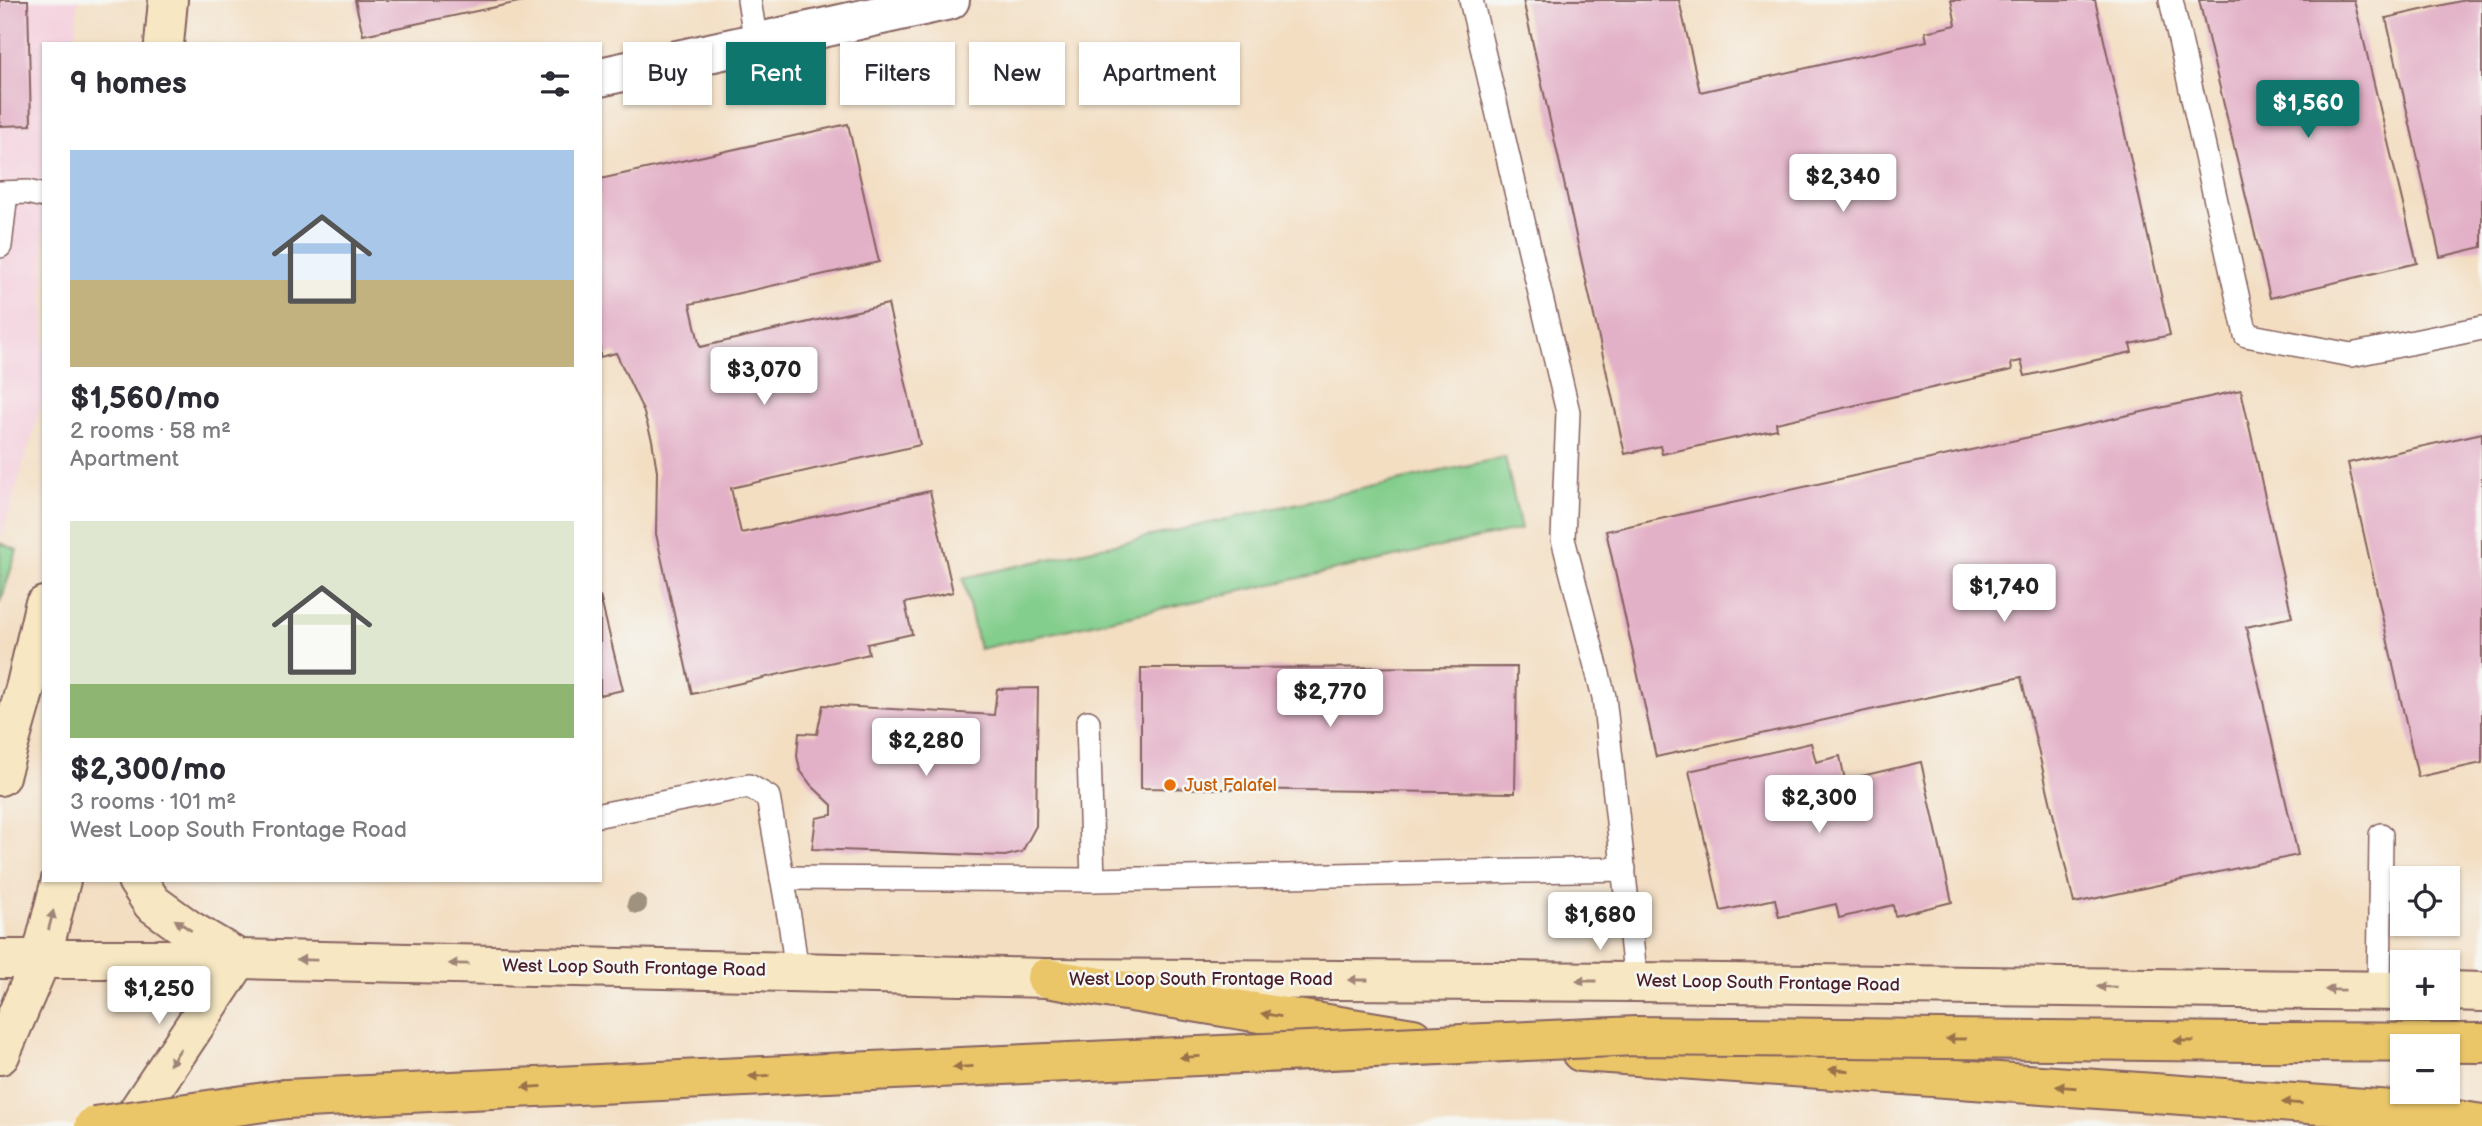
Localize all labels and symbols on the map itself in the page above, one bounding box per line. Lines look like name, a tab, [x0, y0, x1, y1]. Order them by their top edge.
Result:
pin: $1,560	[2251, 80, 2365, 140]
pin: $2,340	[1786, 154, 1900, 214]
pin: $3,070	[707, 348, 821, 407]
pin: $1,740	[1947, 564, 2061, 624]
pin: $2,770	[1273, 670, 1387, 729]
pin: $2,280	[869, 718, 983, 778]
place label: Just Falafel	[1184, 775, 1277, 796]
pin: $2,300	[1762, 776, 1876, 835]
marker: Just Falafel	[1162, 777, 1178, 793]
pin: $1,680	[1543, 892, 1657, 952]
one-way arrow	[46, 908, 57, 930]
one-way arrow	[174, 918, 192, 932]
one-way arrow	[295, 955, 317, 966]
street label: West Loop South Frontage Road	[502, 955, 766, 981]
one-way arrow	[448, 958, 470, 970]
pin: $1,250	[102, 967, 216, 1026]
street label: West Loop South Frontage Road	[1069, 969, 1333, 990]
street label: West Loop South Frontage Road	[1636, 970, 1900, 996]
one-way arrow	[1347, 974, 1369, 986]
one-way arrow	[1574, 976, 1596, 987]
one-way arrow	[2096, 982, 2118, 993]
one-way arrow	[2323, 984, 2345, 996]
one-way arrow	[1260, 1009, 1282, 1020]
one-way arrow	[1945, 1033, 1967, 1045]
one-way arrow	[2173, 1035, 2195, 1047]
one-way arrow	[168, 1048, 182, 1066]
one-way arrow	[1179, 1051, 1201, 1062]
one-way arrow	[952, 1061, 974, 1072]
one-way arrow	[1827, 1064, 1849, 1075]
one-way arrow	[748, 1071, 770, 1082]
one-way arrow	[2054, 1081, 2076, 1092]
one-way arrow	[521, 1082, 543, 1093]
one-way arrow	[2281, 1097, 2303, 1108]

